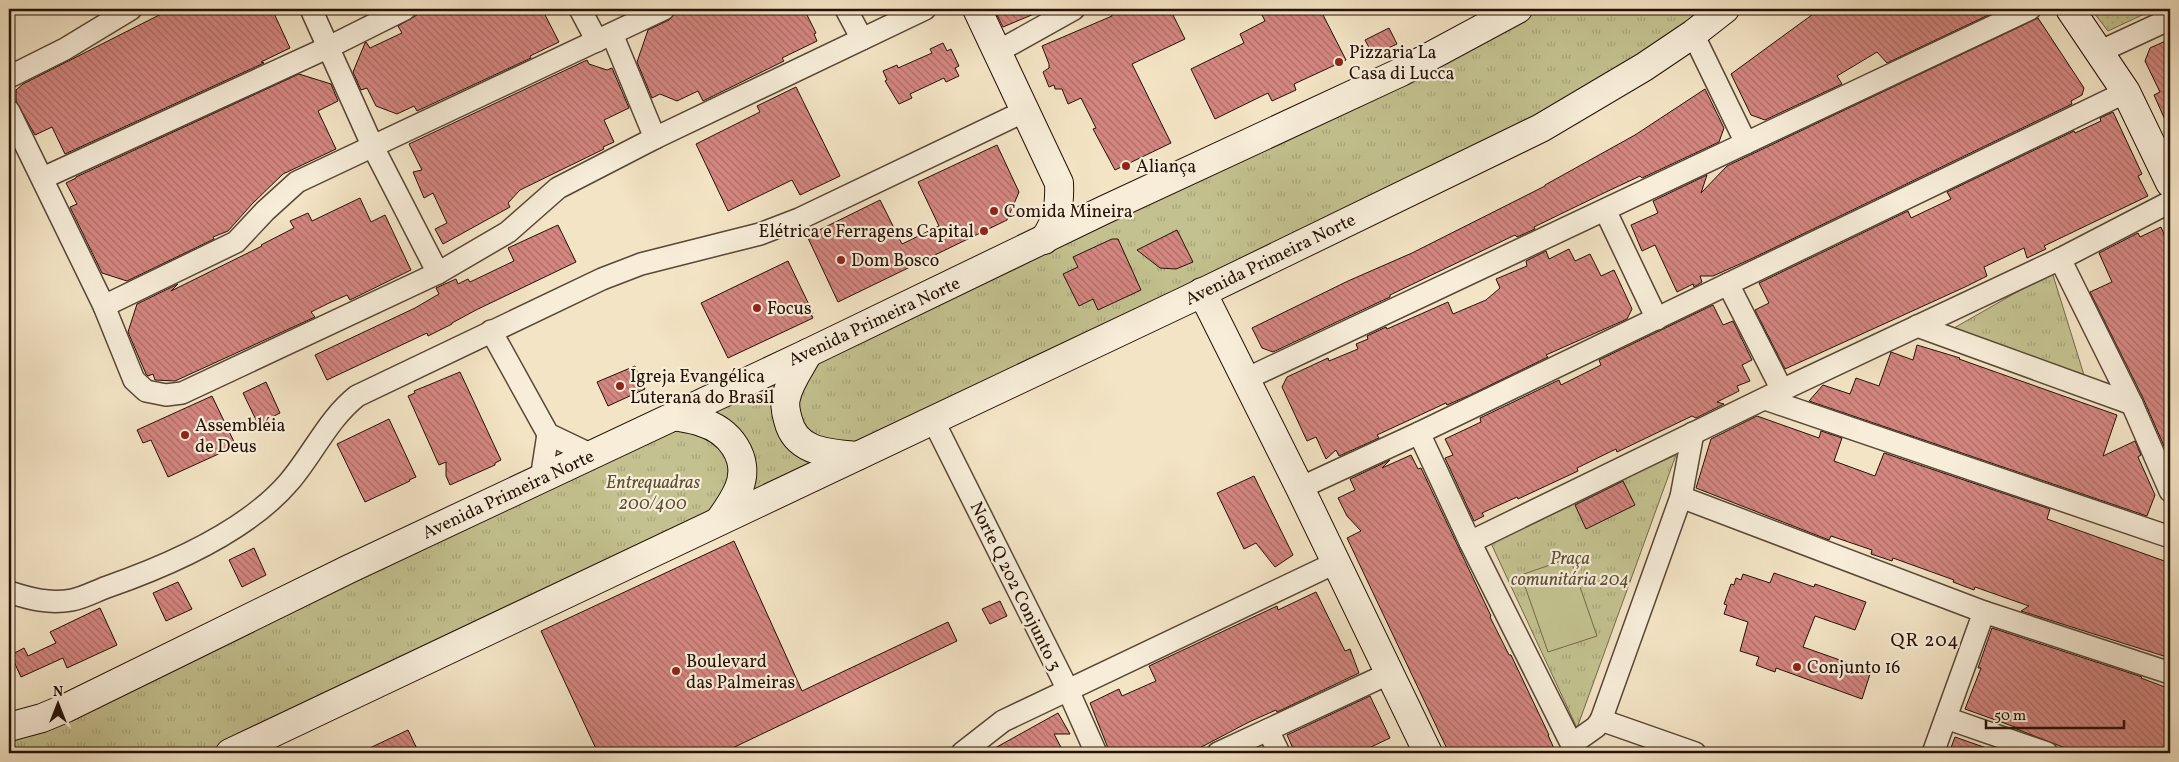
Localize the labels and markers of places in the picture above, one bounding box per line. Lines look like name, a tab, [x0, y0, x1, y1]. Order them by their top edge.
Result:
place label: Pizzaria La Casa di Lucca	[1349, 41, 1454, 87]
marker: Pizzaria La Casa di Lucca	[1333, 56, 1345, 68]
place label: Aliança	[1136, 155, 1196, 180]
marker: Aliança	[1120, 160, 1132, 172]
place label: Comida Mineira	[1004, 200, 1133, 225]
marker: Comida Mineira	[988, 205, 1000, 217]
place label: Elétrica e Ferragens Capital	[759, 220, 974, 245]
marker: Elétrica e Ferragens Capital	[978, 225, 990, 237]
place label: Dom Bosco	[851, 249, 939, 274]
marker: Dom Bosco	[835, 254, 847, 266]
place label: Focus	[767, 297, 812, 322]
marker: Focus	[751, 302, 763, 314]
place label: Igreja Evangélica Luterana do Brasil	[630, 365, 774, 411]
marker: Igreja Evangélica Luterana do Brasil	[614, 380, 626, 392]
place label: Assembléia de Deus	[195, 414, 286, 460]
marker: Assembléia de Deus	[179, 429, 191, 441]
place label: Boulevard das Palmeiras	[686, 650, 795, 696]
place label: Conjunto 16	[1807, 656, 1900, 681]
marker: Conjunto 16	[1791, 661, 1803, 673]
marker: Boulevard das Palmeiras	[670, 665, 682, 677]

